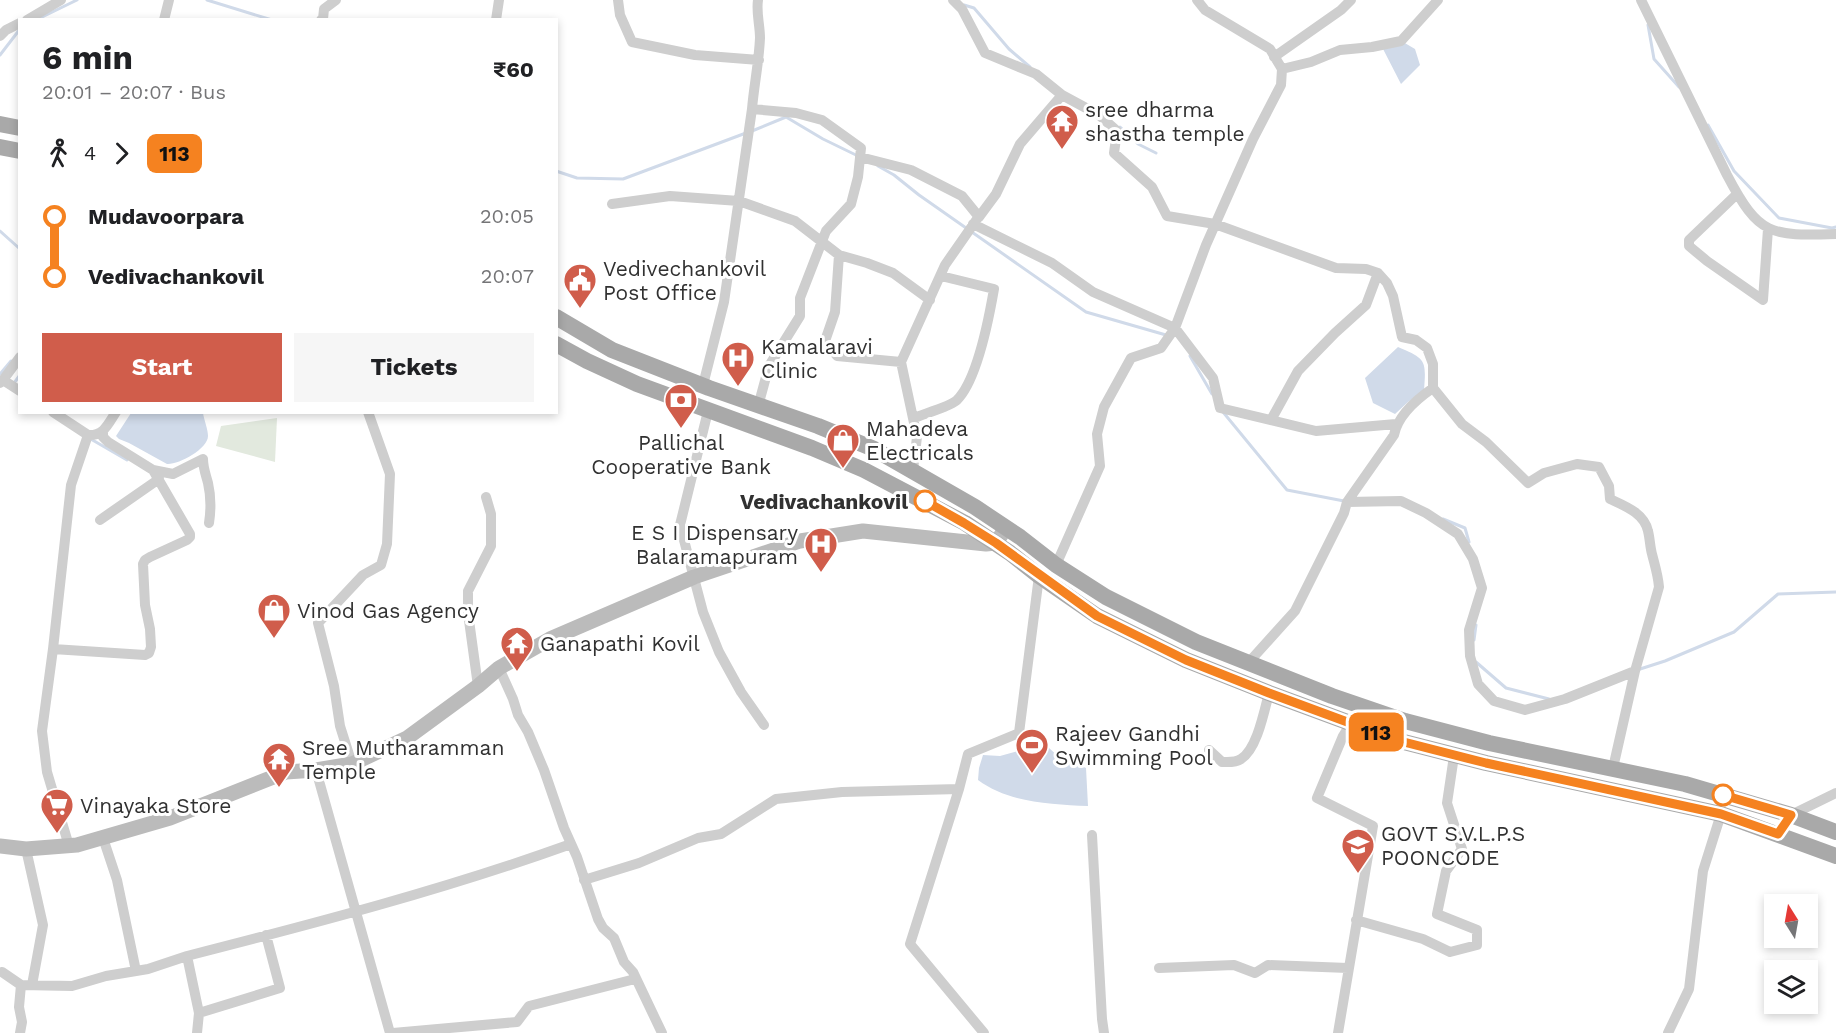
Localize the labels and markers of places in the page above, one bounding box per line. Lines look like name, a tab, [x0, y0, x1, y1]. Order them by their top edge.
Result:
place label: sree dharma shastha temple	[1085, 97, 1245, 146]
temple icon: sree dharma shastha temple	[1044, 103, 1080, 150]
place label: Vedivechankovil Post Office	[603, 256, 767, 305]
public building icon: Vedivechankovil Post Office	[562, 262, 598, 309]
place label: Kamalaravi Clinic	[761, 334, 873, 383]
hospital icon: Kamalaravi Clinic	[720, 340, 756, 387]
bank icon: Pallichal Cooperative Bank	[663, 382, 699, 429]
place label: Mahadeva Electricals	[866, 416, 974, 465]
shop icon: Mahadeva Electricals	[825, 422, 861, 469]
place label: Pallichal Cooperative Bank	[591, 430, 771, 479]
place label: Vedivachankovil	[740, 489, 908, 514]
marker: Vedivachankovil	[914, 490, 936, 512]
place label: E S I Dispensary Balaramapuram	[631, 520, 798, 569]
hospital icon: E S I Dispensary Balaramapuram	[803, 526, 839, 573]
shop icon: Vinod Gas Agency	[256, 592, 292, 639]
place label: Vinod Gas Agency	[297, 598, 479, 623]
temple icon: Ganapathi Kovil	[499, 625, 535, 672]
place label: Ganapathi Kovil	[540, 631, 700, 656]
place label: Rajeev Gandhi Swimming Pool	[1055, 721, 1213, 770]
sports icon: Rajeev Gandhi Swimming Pool	[1014, 727, 1050, 774]
place label: Sree Mutharamman Temple	[302, 735, 504, 784]
temple icon: Sree Mutharamman Temple	[261, 741, 297, 788]
unlabelled marker	[1712, 784, 1734, 806]
supermarket icon: Vinayaka Store	[39, 787, 75, 834]
place label: Vinayaka Store	[80, 793, 231, 818]
place label: GOVT S.V.L.P.S POONCODE	[1381, 821, 1525, 870]
school or university icon: GOVT S.V.L.P.S POONCODE	[1340, 827, 1376, 874]

